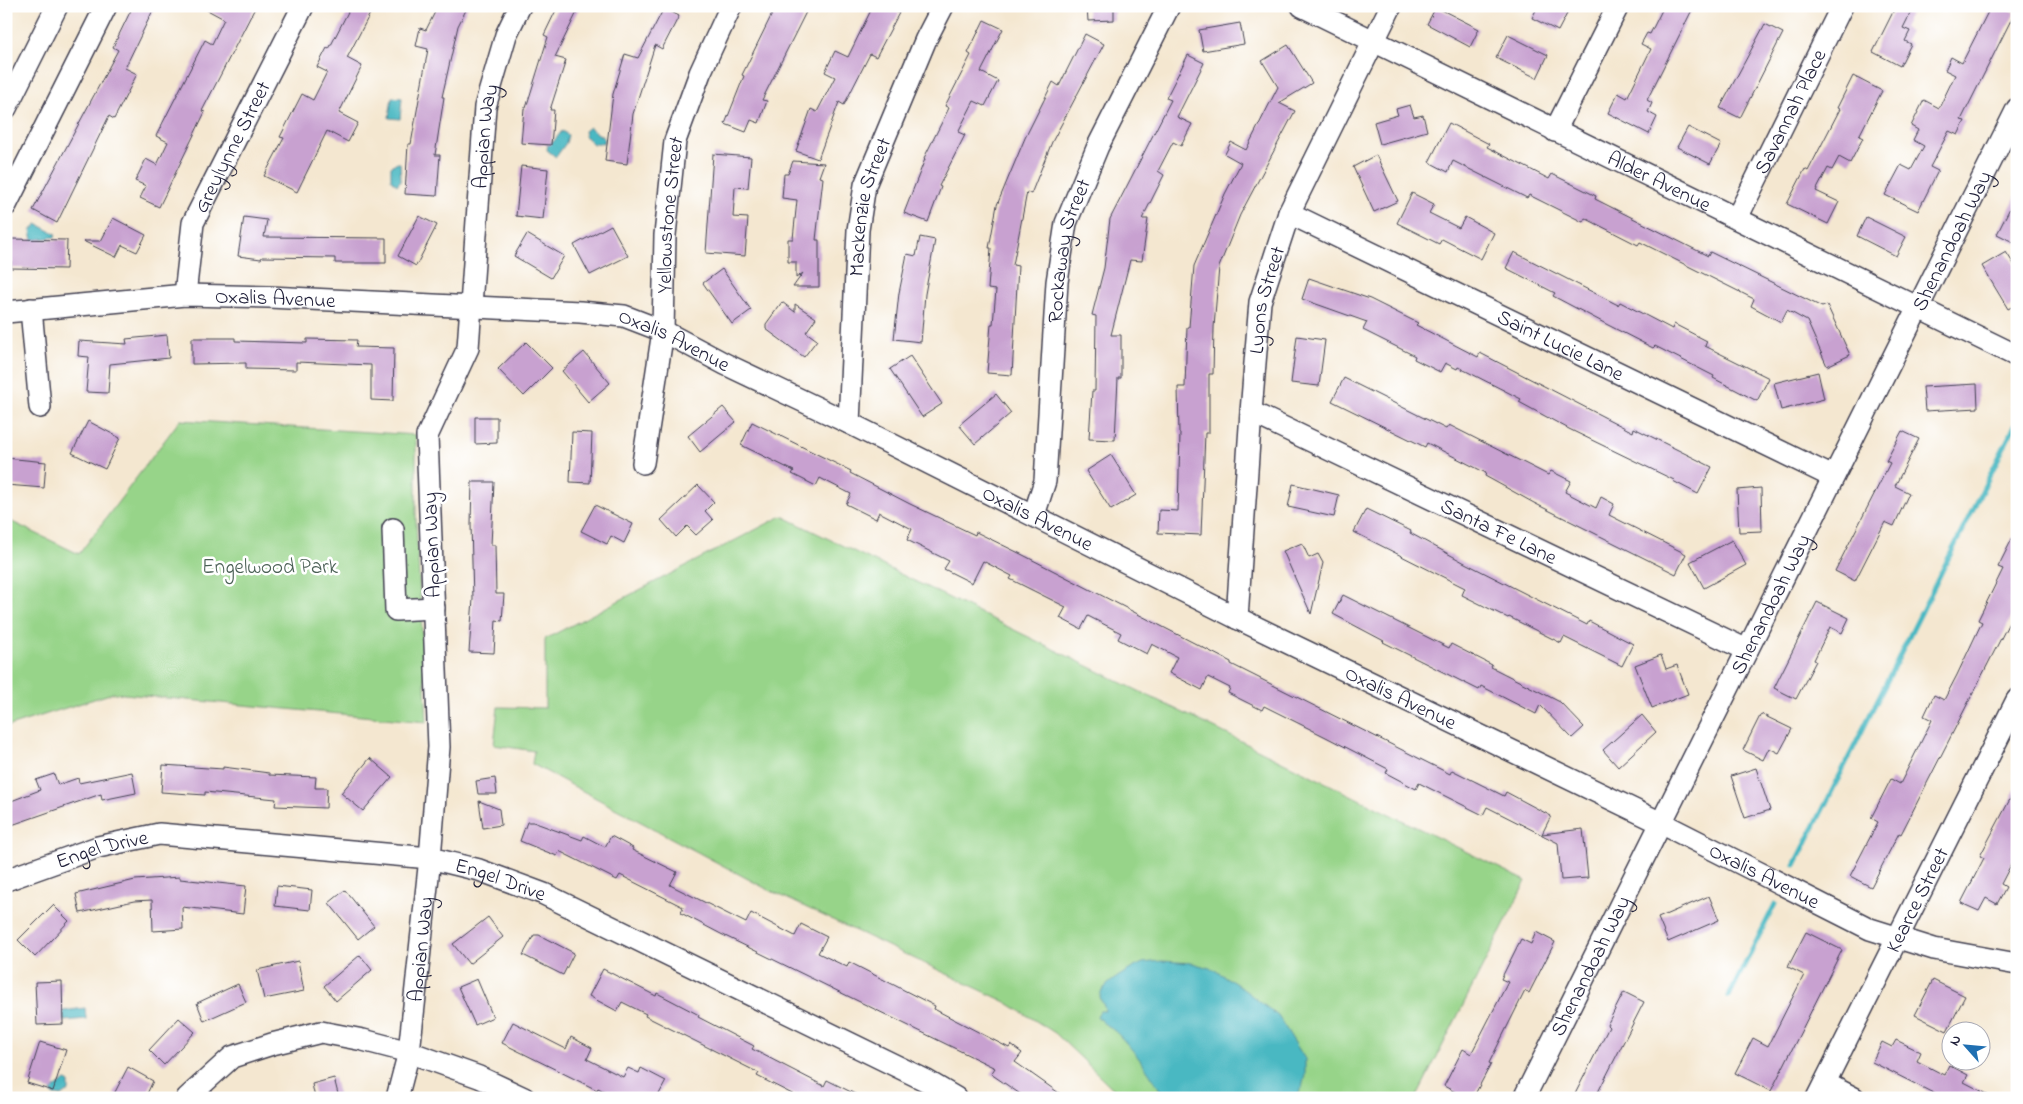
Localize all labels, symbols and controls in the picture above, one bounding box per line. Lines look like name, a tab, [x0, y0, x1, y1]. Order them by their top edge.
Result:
street label: Savannah Place	[1748, 44, 1836, 180]
street label: Greylynne Street	[187, 76, 279, 219]
street label: Appian Way	[466, 80, 510, 190]
street label: Yellowstone Street	[651, 132, 693, 294]
street label: Mackenzie Street	[843, 133, 900, 277]
street label: Alder Avenue	[1602, 145, 1716, 221]
street label: Shenandoah Way	[1905, 166, 2003, 317]
street label: Rockaway Street	[1042, 175, 1100, 324]
street label: Lyons Street	[1243, 243, 1294, 355]
street label: Oxalis Avenue	[214, 283, 337, 317]
street label: Oxalis Avenue	[613, 302, 735, 381]
street label: Saint Lucie Lane	[1491, 303, 1629, 390]
street label: Oxalis Avenue	[976, 479, 1098, 560]
street label: Appian Way	[416, 491, 452, 598]
street label: Santa Fe Lane	[1435, 492, 1562, 574]
street label: Shenandoah Way	[1724, 529, 1822, 680]
park label: Engelwood Park	[202, 553, 339, 585]
street label: Oxalis Avenue	[1339, 659, 1461, 739]
street label: Engel Drive	[52, 824, 152, 878]
street label: Oxalis Avenue	[1703, 837, 1825, 918]
street label: Kearce Street	[1879, 843, 1958, 958]
street label: Engel Drive	[452, 852, 550, 911]
street label: Shenandoah Way	[1544, 891, 1641, 1042]
street label: Appian Way	[402, 895, 445, 1004]
north arrow	[1940, 1022, 1990, 1072]
text: N	[1944, 1032, 1967, 1050]

